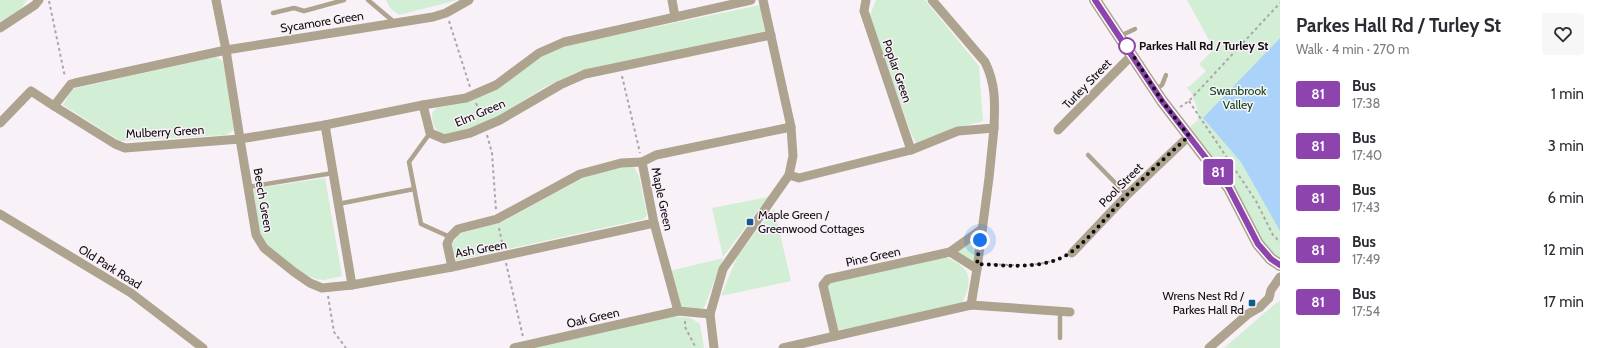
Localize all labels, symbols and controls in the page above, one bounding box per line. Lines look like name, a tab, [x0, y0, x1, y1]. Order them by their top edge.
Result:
street label: Sycamore Green	[279, 7, 365, 35]
button: heart	[1542, 13, 1584, 55]
text: Parkes Hall Rd / Turley St	[1296, 14, 1501, 37]
street label: Poplar Green	[880, 37, 915, 105]
marker: Parkes Hall Rd / Turley St	[1118, 37, 1136, 55]
place label: Parkes Hall Rd / Turley St	[1139, 38, 1268, 53]
text: Walk · 4 min · 270 m	[1296, 41, 1409, 57]
street label: Turley Street	[1059, 55, 1114, 112]
text: Bus	[1352, 77, 1376, 95]
park label: Swanbrook Valley	[1210, 83, 1267, 112]
text: 81	[1311, 85, 1325, 103]
text: 1 min	[1551, 85, 1584, 103]
street label: Elm Green	[452, 95, 508, 130]
text: 17:38	[1352, 95, 1380, 111]
street label: Mulberry Green	[125, 122, 205, 141]
text: Bus	[1352, 129, 1376, 147]
text: 81	[1311, 137, 1325, 155]
text: 3 min	[1548, 137, 1584, 155]
text: 17:40	[1352, 147, 1382, 163]
street label: Pool Street	[1095, 159, 1146, 210]
line badge: 81	[1200, 159, 1236, 185]
text: 81	[1211, 163, 1225, 181]
street label: Maple Green	[648, 166, 677, 232]
street label: Beech Green	[250, 167, 277, 233]
text: Bus	[1352, 181, 1376, 199]
text: 81	[1311, 189, 1325, 207]
text: 6 min	[1547, 189, 1584, 207]
text: 17:43	[1352, 199, 1380, 215]
place label: Maple Green / Greenwood Cottages	[758, 207, 864, 236]
marker: Maple Green / Greenwood Cottages	[745, 217, 755, 227]
your location	[970, 230, 990, 250]
text: Bus	[1352, 233, 1376, 251]
street label: Ash Green	[454, 237, 508, 260]
street label: Old Park Road	[76, 241, 145, 292]
text: 81	[1311, 241, 1325, 259]
text: 12 min	[1543, 241, 1584, 259]
street label: Pine Green	[844, 243, 902, 270]
text: 17:49	[1352, 251, 1380, 267]
text: Bus	[1352, 285, 1376, 303]
place label: Wrens Nest Rd / Parkes Hall Rd	[1162, 288, 1245, 317]
text: 81	[1311, 293, 1325, 311]
text: 17 min	[1543, 293, 1584, 311]
marker: Wrens Nest Rd / Parkes Hall Rd	[1247, 298, 1257, 308]
text: 17:54	[1352, 303, 1380, 319]
street label: Oak Green	[565, 304, 621, 331]

